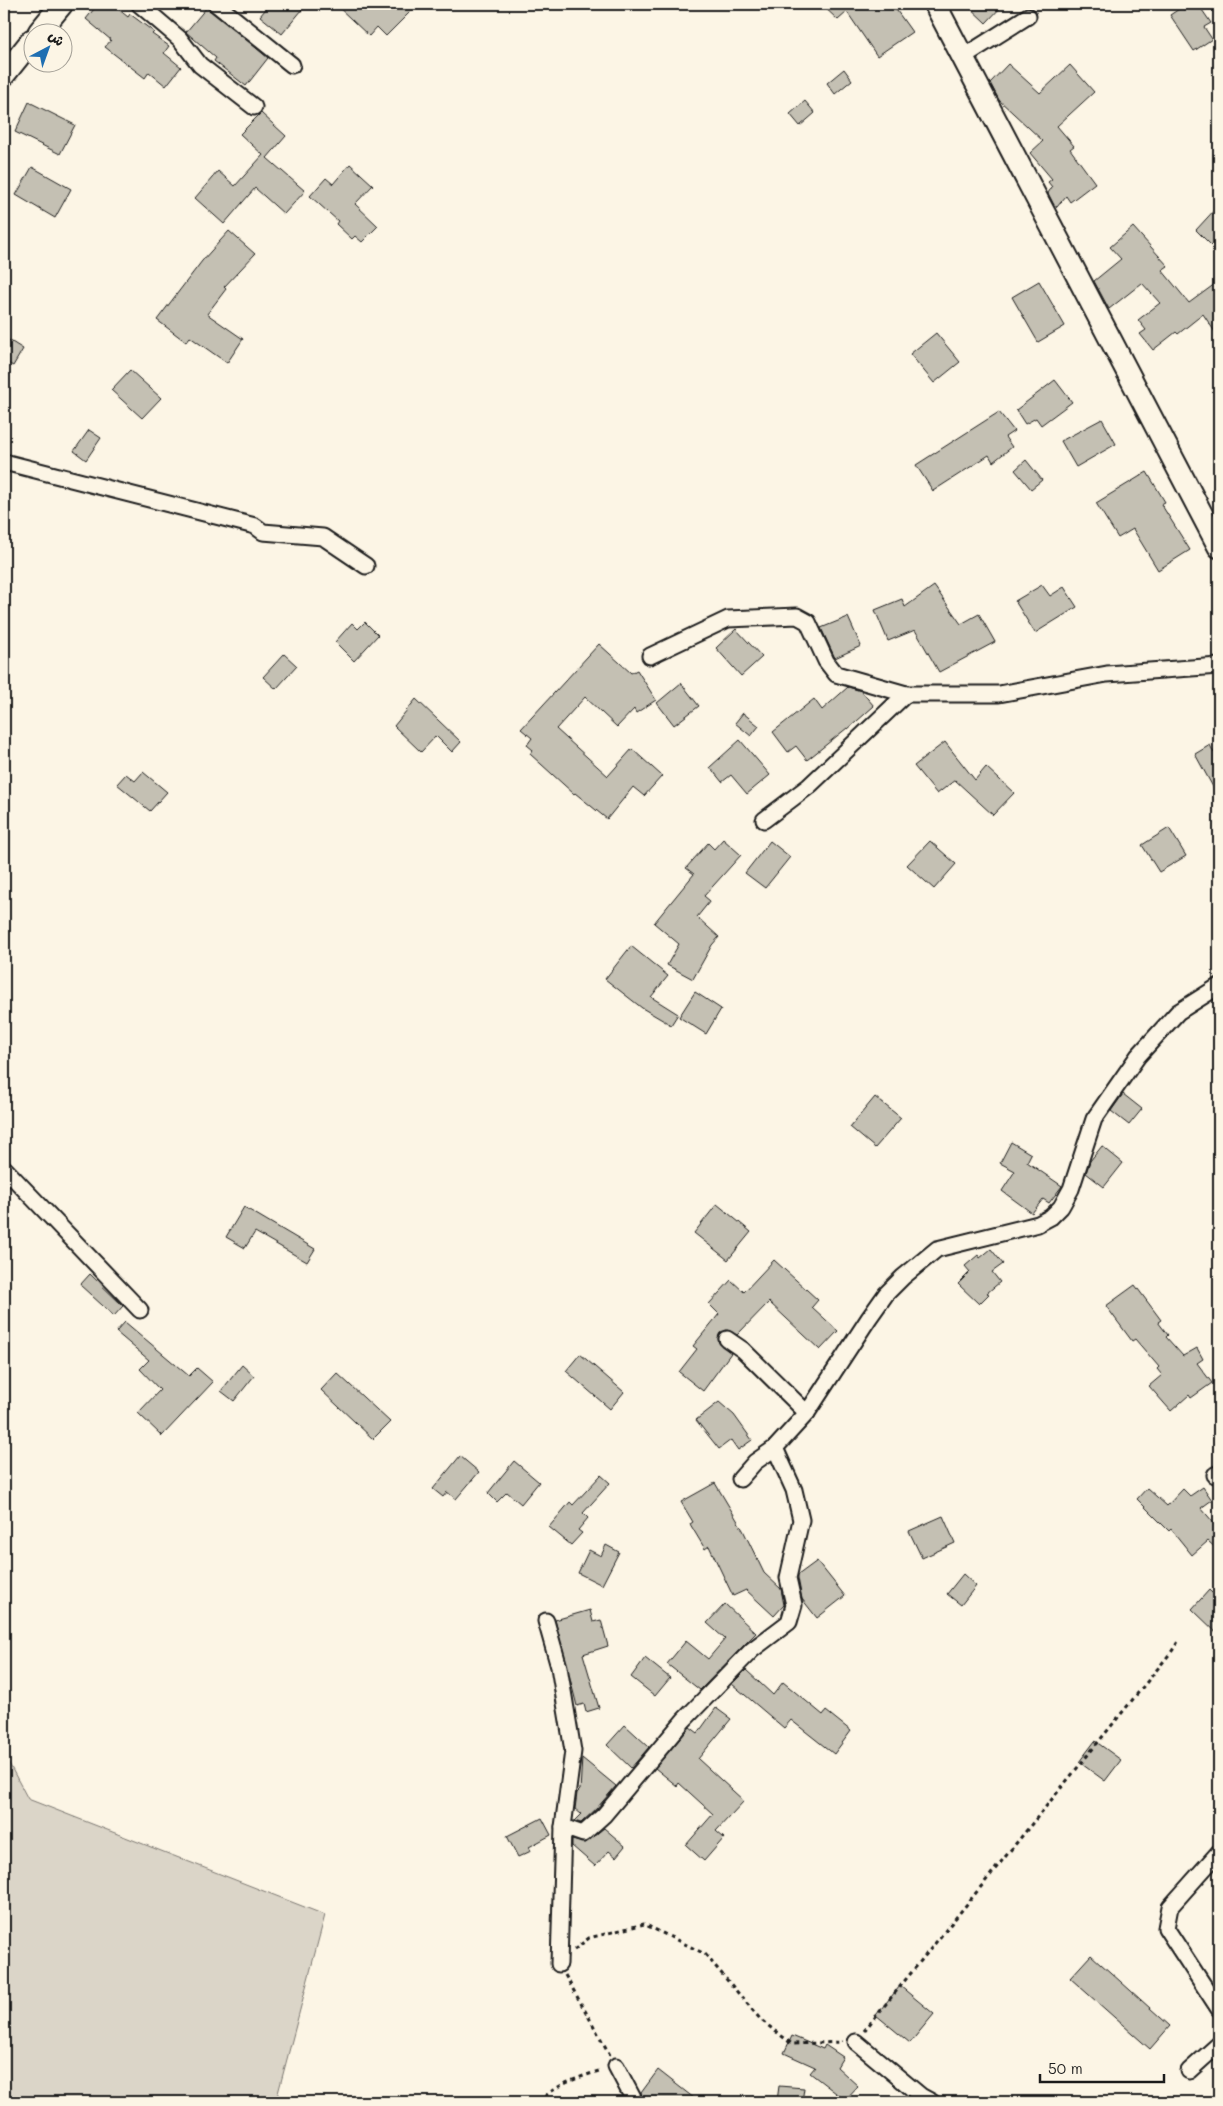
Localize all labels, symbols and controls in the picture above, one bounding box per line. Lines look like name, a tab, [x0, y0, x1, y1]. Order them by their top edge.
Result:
north arrow	[22, 22, 72, 72]
text: ش	[45, 26, 69, 50]
scale bar	[1040, 2051, 1164, 2083]
text: 50 m	[1048, 2058, 1083, 2078]

